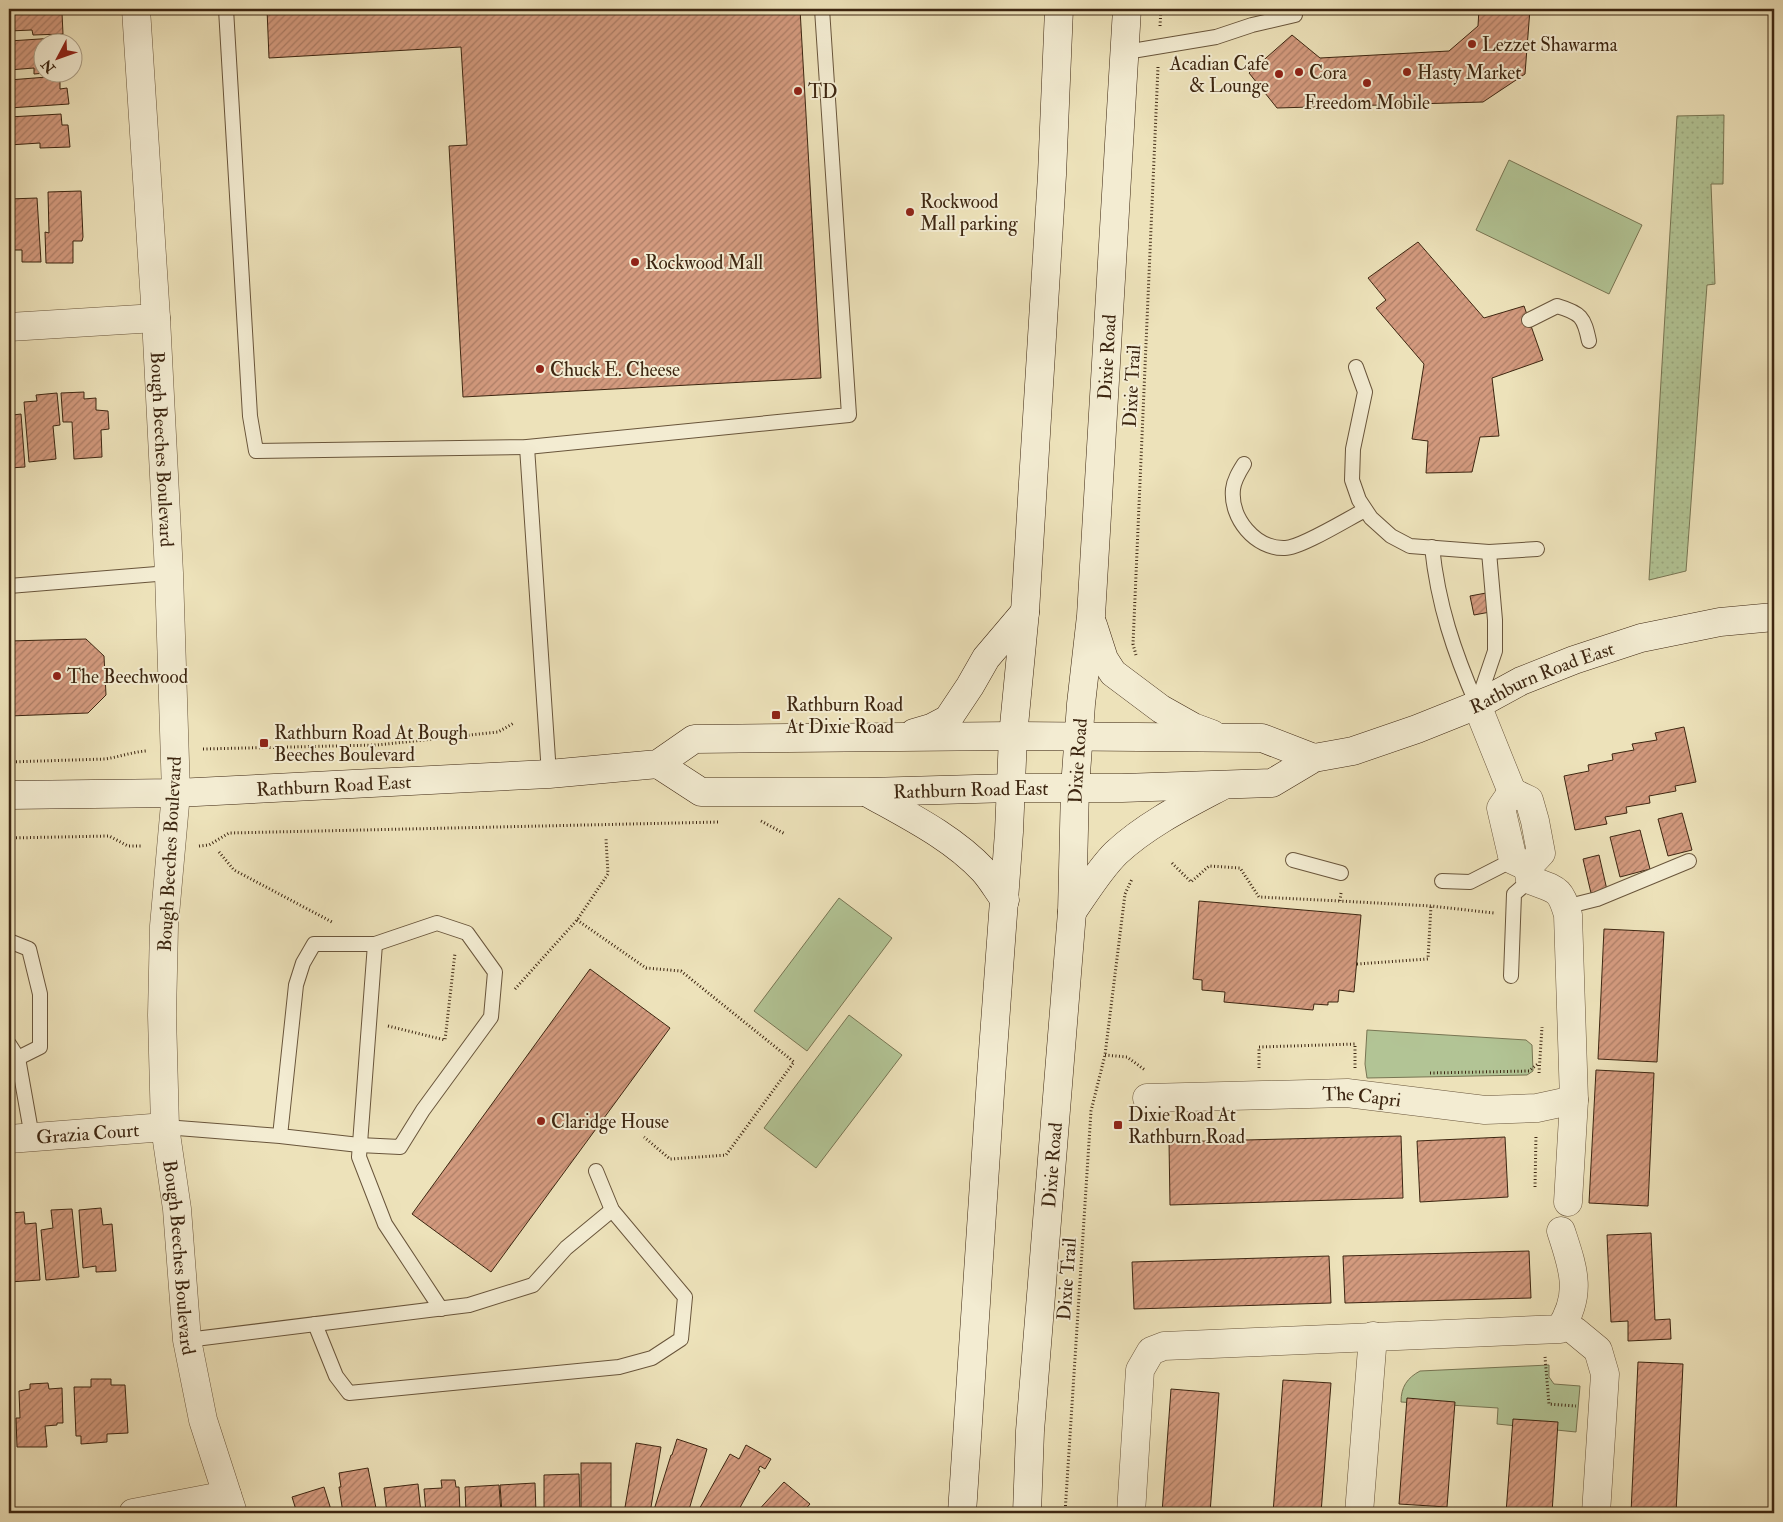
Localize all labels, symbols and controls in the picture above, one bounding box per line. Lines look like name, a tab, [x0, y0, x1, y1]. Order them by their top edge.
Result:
north arrow	[32, 32, 82, 82]
place label: Lezzet Shawarma	[1482, 33, 1618, 57]
marker: Lezzet Shawarma	[1466, 38, 1478, 50]
place label: Acadian Cafe & Lounge	[1169, 52, 1269, 98]
text: N	[38, 56, 60, 77]
place label: Cora	[1309, 61, 1347, 85]
place label: Hasty Market	[1417, 61, 1521, 85]
marker: Cora	[1293, 66, 1305, 78]
marker: Hasty Market	[1401, 66, 1413, 78]
marker: Acadian Cafe & Lounge	[1273, 68, 1285, 80]
marker: Freedom Mobile	[1361, 77, 1373, 89]
place label: TD	[808, 80, 838, 104]
marker: TD	[792, 85, 804, 97]
place label: Freedom Mobile	[1304, 91, 1430, 115]
place label: Rockwood Mall parking	[920, 190, 1018, 237]
marker: Rockwood Mall parking	[904, 206, 916, 218]
place label: Rockwood Mall	[645, 251, 763, 275]
marker: Rockwood Mall	[629, 256, 641, 268]
street label: Dixie Road	[1093, 313, 1122, 401]
street label: Dixie Trail	[1118, 344, 1146, 428]
street label: Bough Beeches Boulevard	[145, 351, 179, 548]
place label: Chuck E. Cheese	[550, 358, 680, 382]
marker: Chuck E. Cheese	[534, 363, 546, 375]
street label: Rathburn Road East	[1466, 637, 1617, 720]
place label: The Beechwood	[67, 665, 189, 689]
marker: The Beechwood	[51, 670, 63, 682]
place label: Rathburn Road At Dixie Road	[785, 693, 904, 739]
marker: Rathburn Road At Dixie Road	[770, 709, 782, 721]
street label: Dixie Road	[1064, 717, 1093, 804]
place label: Rathburn Road At Bough Beeches Boulevard	[274, 721, 468, 767]
marker: Rathburn Road At Bough Beeches Boulevard	[258, 737, 270, 749]
street label: Bough Beeches Boulevard	[153, 755, 187, 952]
street label: Rathburn Road East	[256, 770, 412, 802]
street label: Rathburn Road East	[893, 777, 1048, 804]
street label: The Capri	[1322, 1082, 1403, 1113]
place label: Dixie Road At Rathburn Road	[1128, 1103, 1246, 1149]
place label: Claridge House	[551, 1110, 669, 1134]
marker: Claridge House	[535, 1115, 547, 1127]
street label: Grazia Court	[36, 1118, 140, 1150]
marker: Dixie Road At Rathburn Road	[1112, 1119, 1124, 1131]
street label: Dixie Road	[1037, 1121, 1068, 1209]
street label: Bough Beeches Boulevard	[157, 1159, 201, 1358]
street label: Dixie Trail	[1052, 1237, 1082, 1321]

